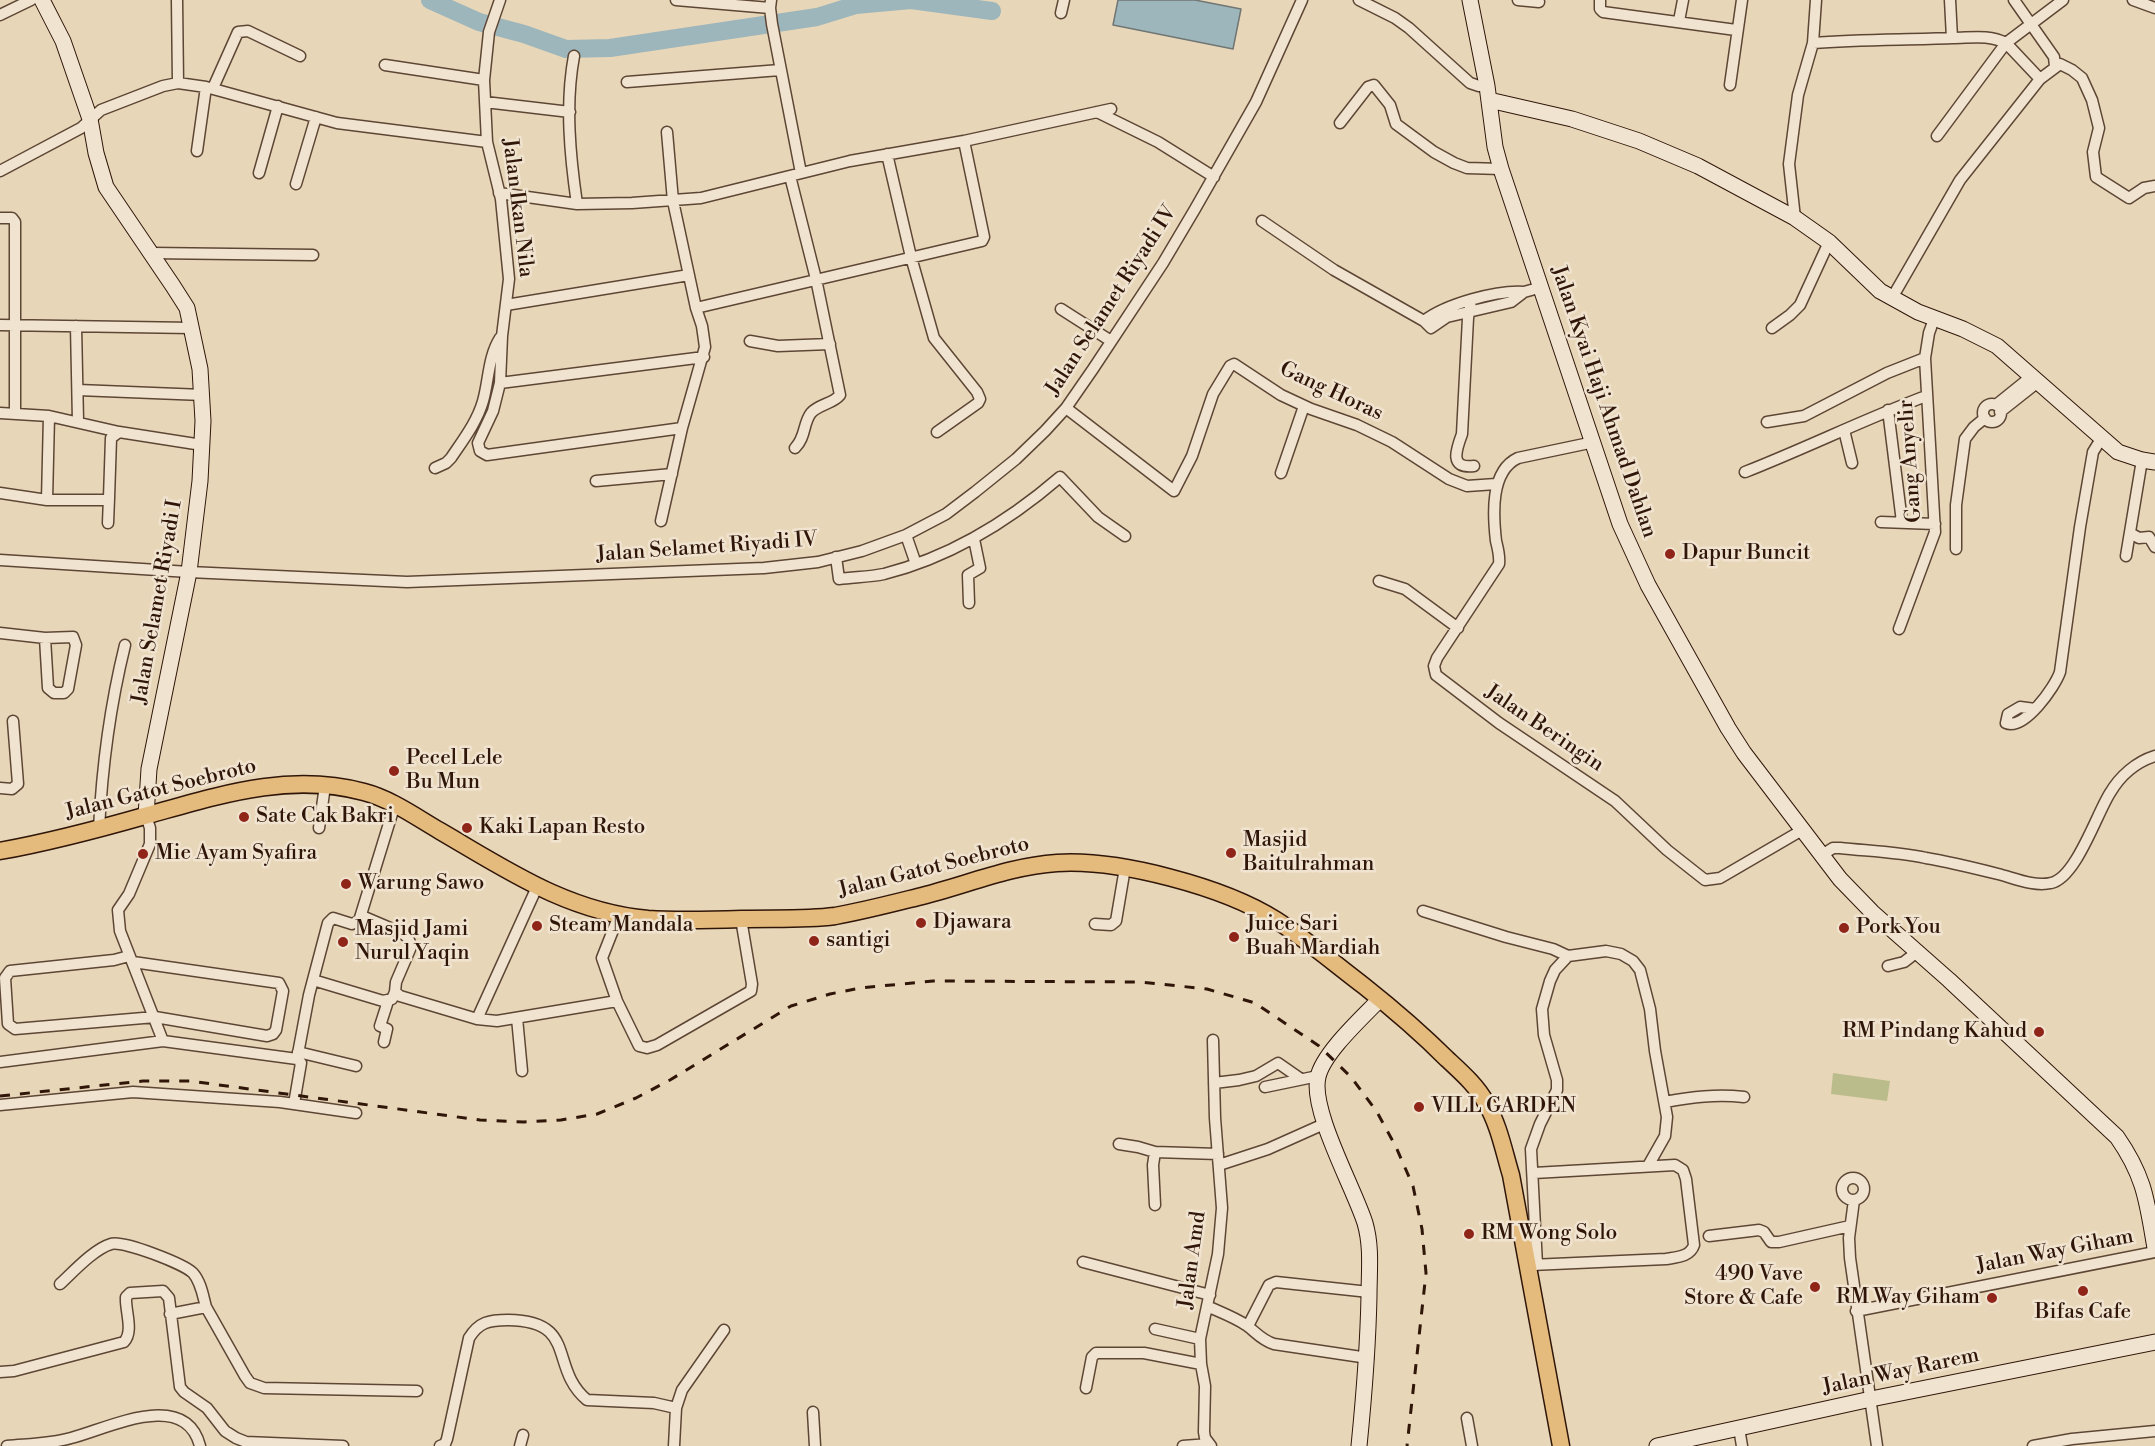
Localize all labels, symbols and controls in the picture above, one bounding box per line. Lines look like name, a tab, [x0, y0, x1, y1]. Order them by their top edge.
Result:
street label: Jalan Ikan Nila	[496, 137, 538, 279]
street label: Jalan Selamet Riyadi IV	[1041, 201, 1183, 401]
street label: Jalan Kyai Haji Ahmad Dahlan	[1545, 263, 1661, 541]
street label: Gang Horas	[1275, 357, 1387, 427]
street label: Gang Anyelir	[1894, 399, 1928, 523]
street label: Jalan Selamet Riyadi I	[128, 498, 188, 706]
street label: Jalan Selamet Riyadi IV	[595, 528, 819, 568]
place label: Dapur Buncit	[1682, 541, 1810, 567]
marker: Dapur Buncit	[1663, 547, 1677, 561]
street label: Jalan Beringin	[1480, 680, 1608, 778]
place label: Pecel Lele Bu Mun	[406, 746, 503, 796]
street label: Jalan Gatot Soebroto	[63, 754, 259, 826]
marker: Pecel Lele Bu Mun	[387, 764, 401, 778]
place label: Sate Cak Bakri	[256, 804, 394, 830]
marker: Sate Cak Bakri	[237, 810, 251, 824]
place label: Kaki Lapan Resto	[479, 815, 645, 841]
marker: Kaki Lapan Resto	[460, 821, 474, 835]
place label: Masjid Baitulrahman	[1243, 828, 1374, 878]
street label: Jalan Gatot Soebroto	[836, 832, 1032, 904]
place label: Mie Ayam Syafira	[155, 841, 317, 867]
marker: Masjid Baitulrahman	[1224, 846, 1238, 860]
marker: Mie Ayam Syafira	[136, 847, 150, 861]
place label: Warung Sawo	[358, 871, 484, 897]
marker: Warung Sawo	[339, 877, 353, 891]
place label: Djawara	[933, 910, 1012, 936]
place label: Juice Sari Buah Mardiah	[1246, 912, 1380, 962]
place label: Steam Mandala	[549, 913, 693, 939]
place label: Pork You	[1856, 915, 1941, 941]
marker: Djawara	[914, 916, 928, 930]
place label: Masjid Jami Nurul Yaqin	[355, 917, 469, 967]
marker: Steam Mandala	[530, 919, 544, 933]
marker: Pork You	[1837, 921, 1851, 935]
place label: santigi	[826, 928, 891, 954]
marker: Juice Sari Buah Mardiah	[1227, 930, 1241, 944]
marker: santigi	[807, 934, 821, 948]
marker: Masjid Jami Nurul Yaqin	[336, 935, 350, 949]
place label: RM Pindang Kahud	[1842, 1019, 2027, 1045]
marker: RM Pindang Kahud	[2032, 1025, 2046, 1039]
place label: VILL GARDEN	[1431, 1094, 1576, 1120]
marker: VILL GARDEN	[1412, 1100, 1426, 1114]
street label: Jalan Amd	[1174, 1210, 1212, 1310]
place label: RM Wong Solo	[1481, 1221, 1617, 1247]
street label: Jalan Way Giham	[1974, 1224, 2136, 1280]
marker: RM Wong Solo	[1462, 1227, 1476, 1241]
place label: 490 Vave Store & Cafe	[1684, 1262, 1803, 1312]
marker: 490 Vave Store & Cafe	[1808, 1280, 1822, 1294]
marker: Bifas Cafe	[2076, 1284, 2090, 1298]
place label: RM Way Giham	[1836, 1285, 1980, 1311]
marker: RM Way Giham	[1985, 1291, 1999, 1305]
place label: Bifas Cafe	[2035, 1300, 2131, 1326]
street label: Jalan Way Rarem	[1820, 1343, 1982, 1401]

